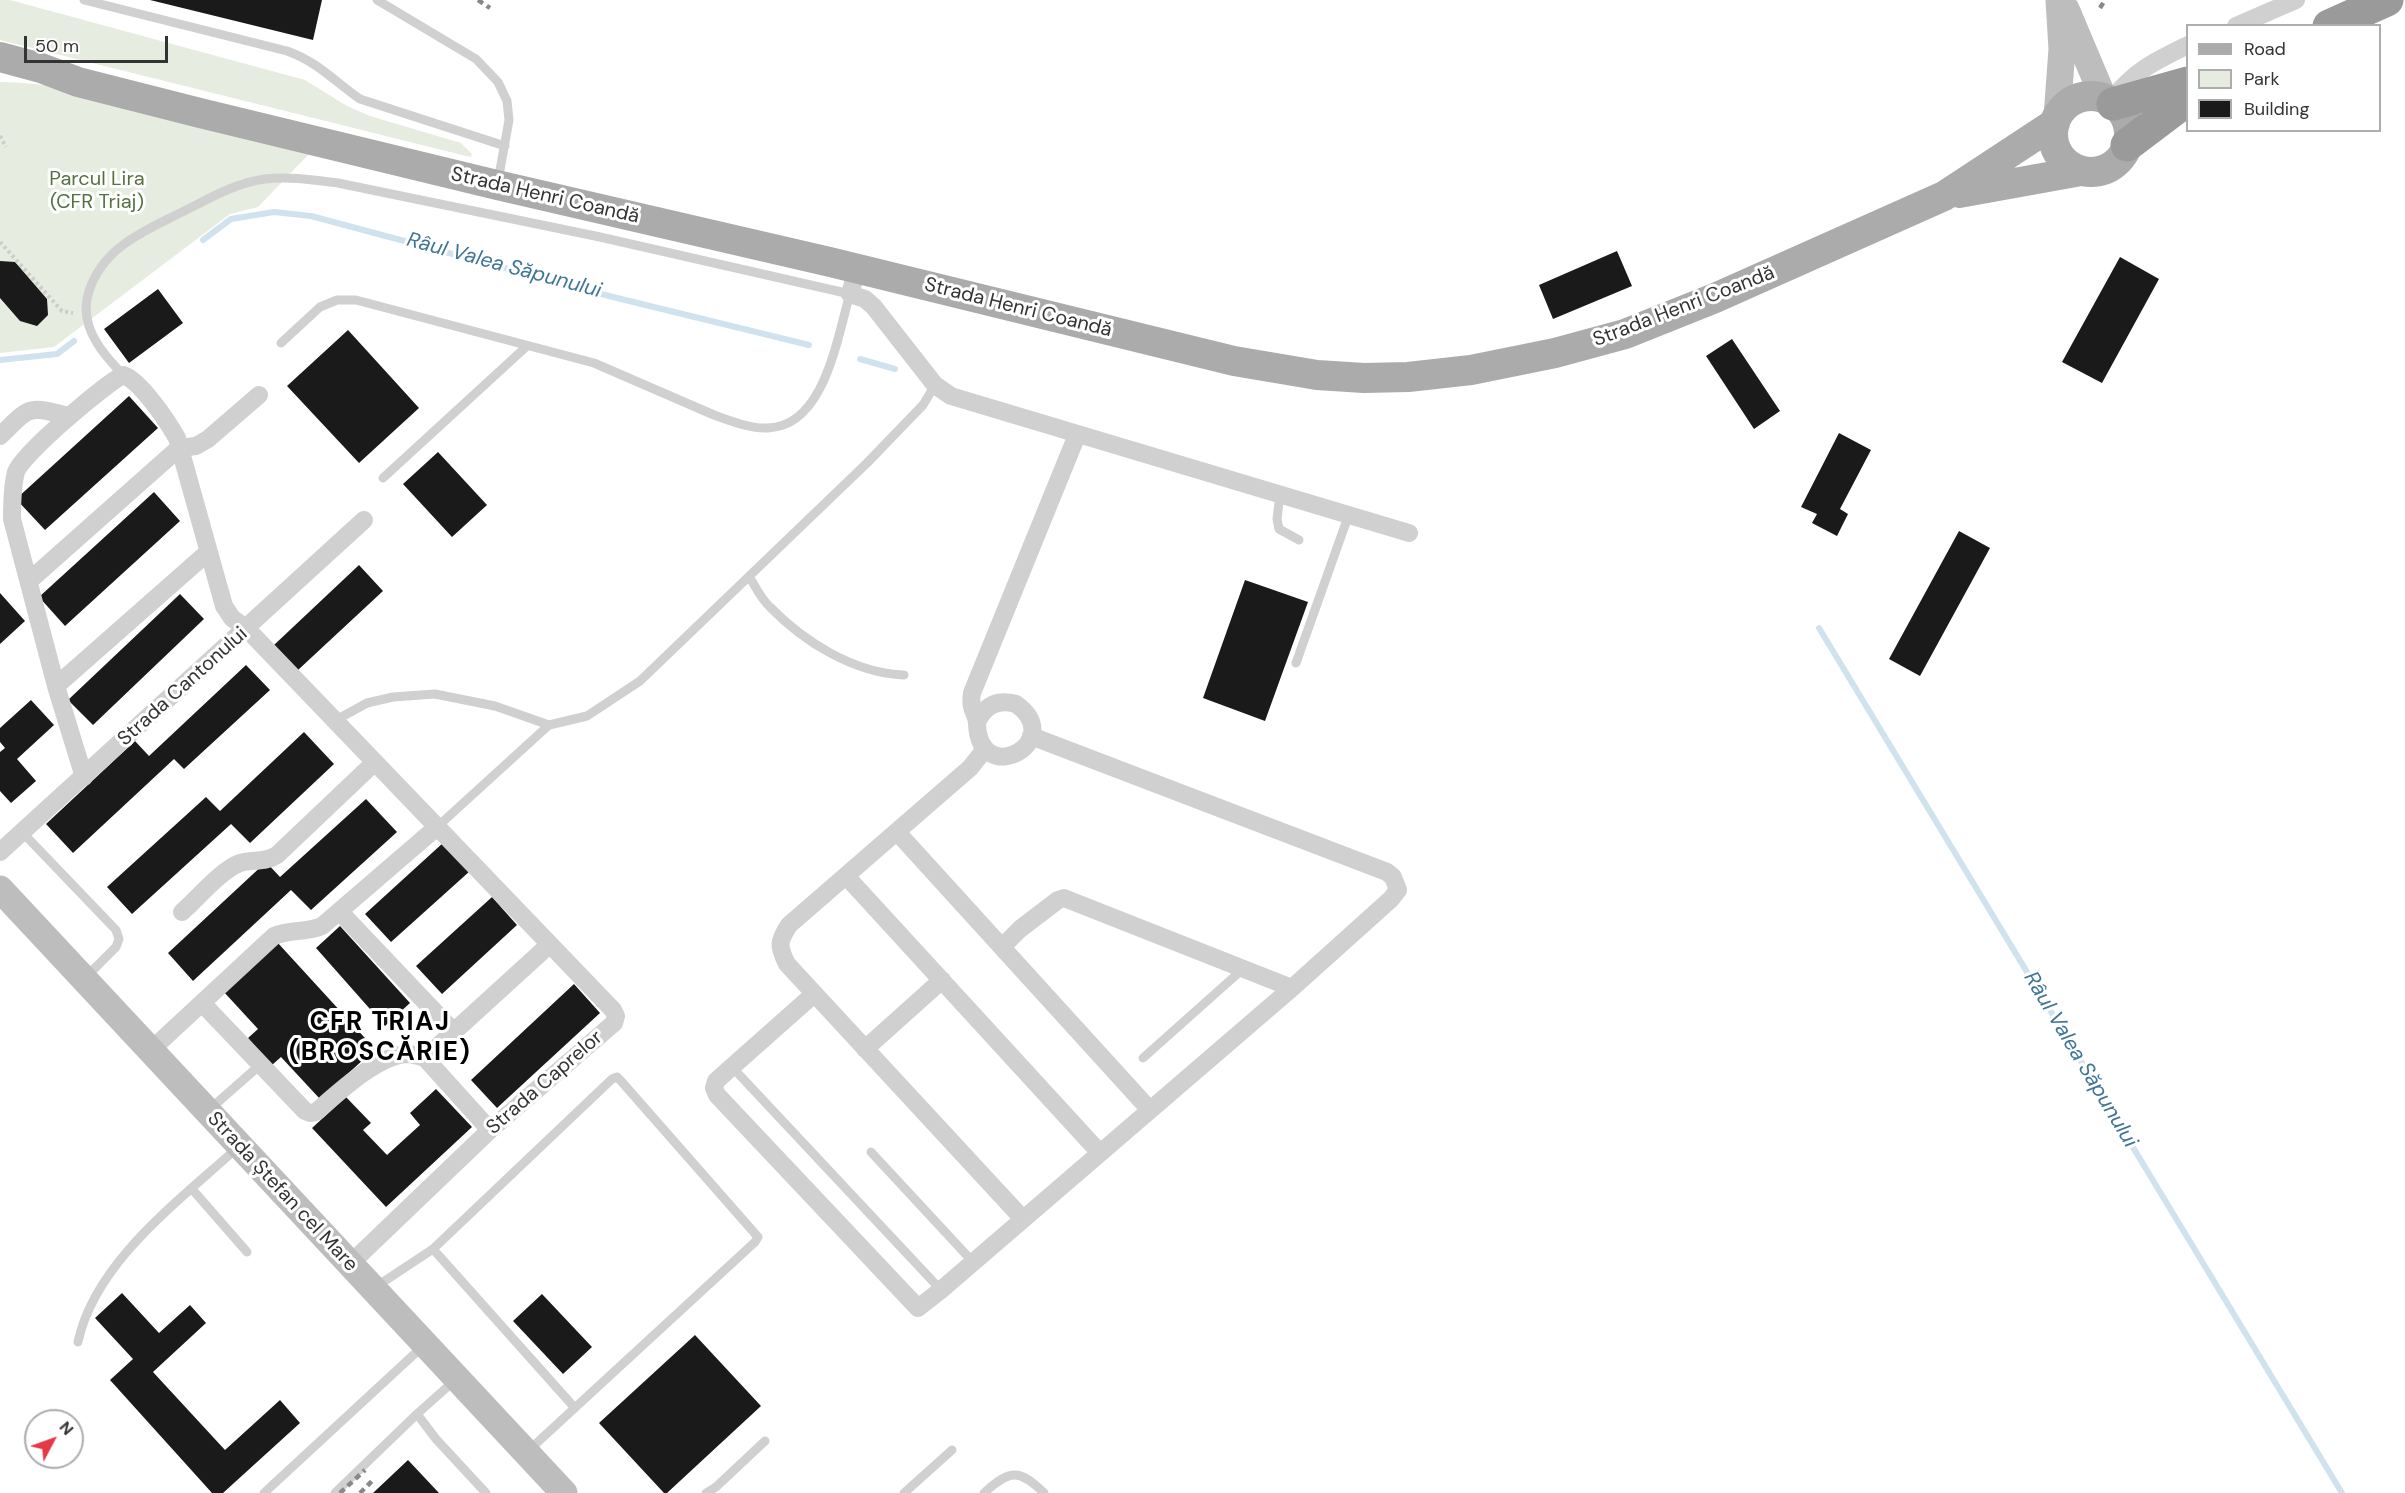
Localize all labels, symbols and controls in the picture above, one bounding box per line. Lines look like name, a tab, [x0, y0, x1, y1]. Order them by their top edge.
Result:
scale bar	[27, 24, 171, 62]
legend	[2186, 24, 2381, 132]
text: 50 m	[35, 34, 79, 58]
text: Road	[2244, 37, 2286, 61]
text: Park	[2244, 67, 2280, 91]
text: Building	[2244, 97, 2309, 121]
street label: Strada Henri Coandă	[449, 163, 641, 229]
park label: Parcul Lira (CFR Triaj)	[49, 168, 145, 215]
water label: Râul Valea Săpunului	[404, 228, 604, 304]
street label: Strada Henri Coandă	[1590, 261, 1778, 353]
street label: Strada Henri Coandă	[922, 273, 1114, 343]
street label: Strada Cantonului	[113, 622, 253, 752]
water label: Râul Valea Săpunului	[2018, 968, 2142, 1152]
district label: CFR TRIAJ (BROSCĂRIE)	[289, 1007, 471, 1068]
street label: Strada Caprelor	[482, 1026, 608, 1140]
street label: Strada Ștefan cel Mare	[202, 1107, 362, 1277]
north arrow	[24, 1409, 84, 1469]
text: N	[55, 1417, 78, 1439]

